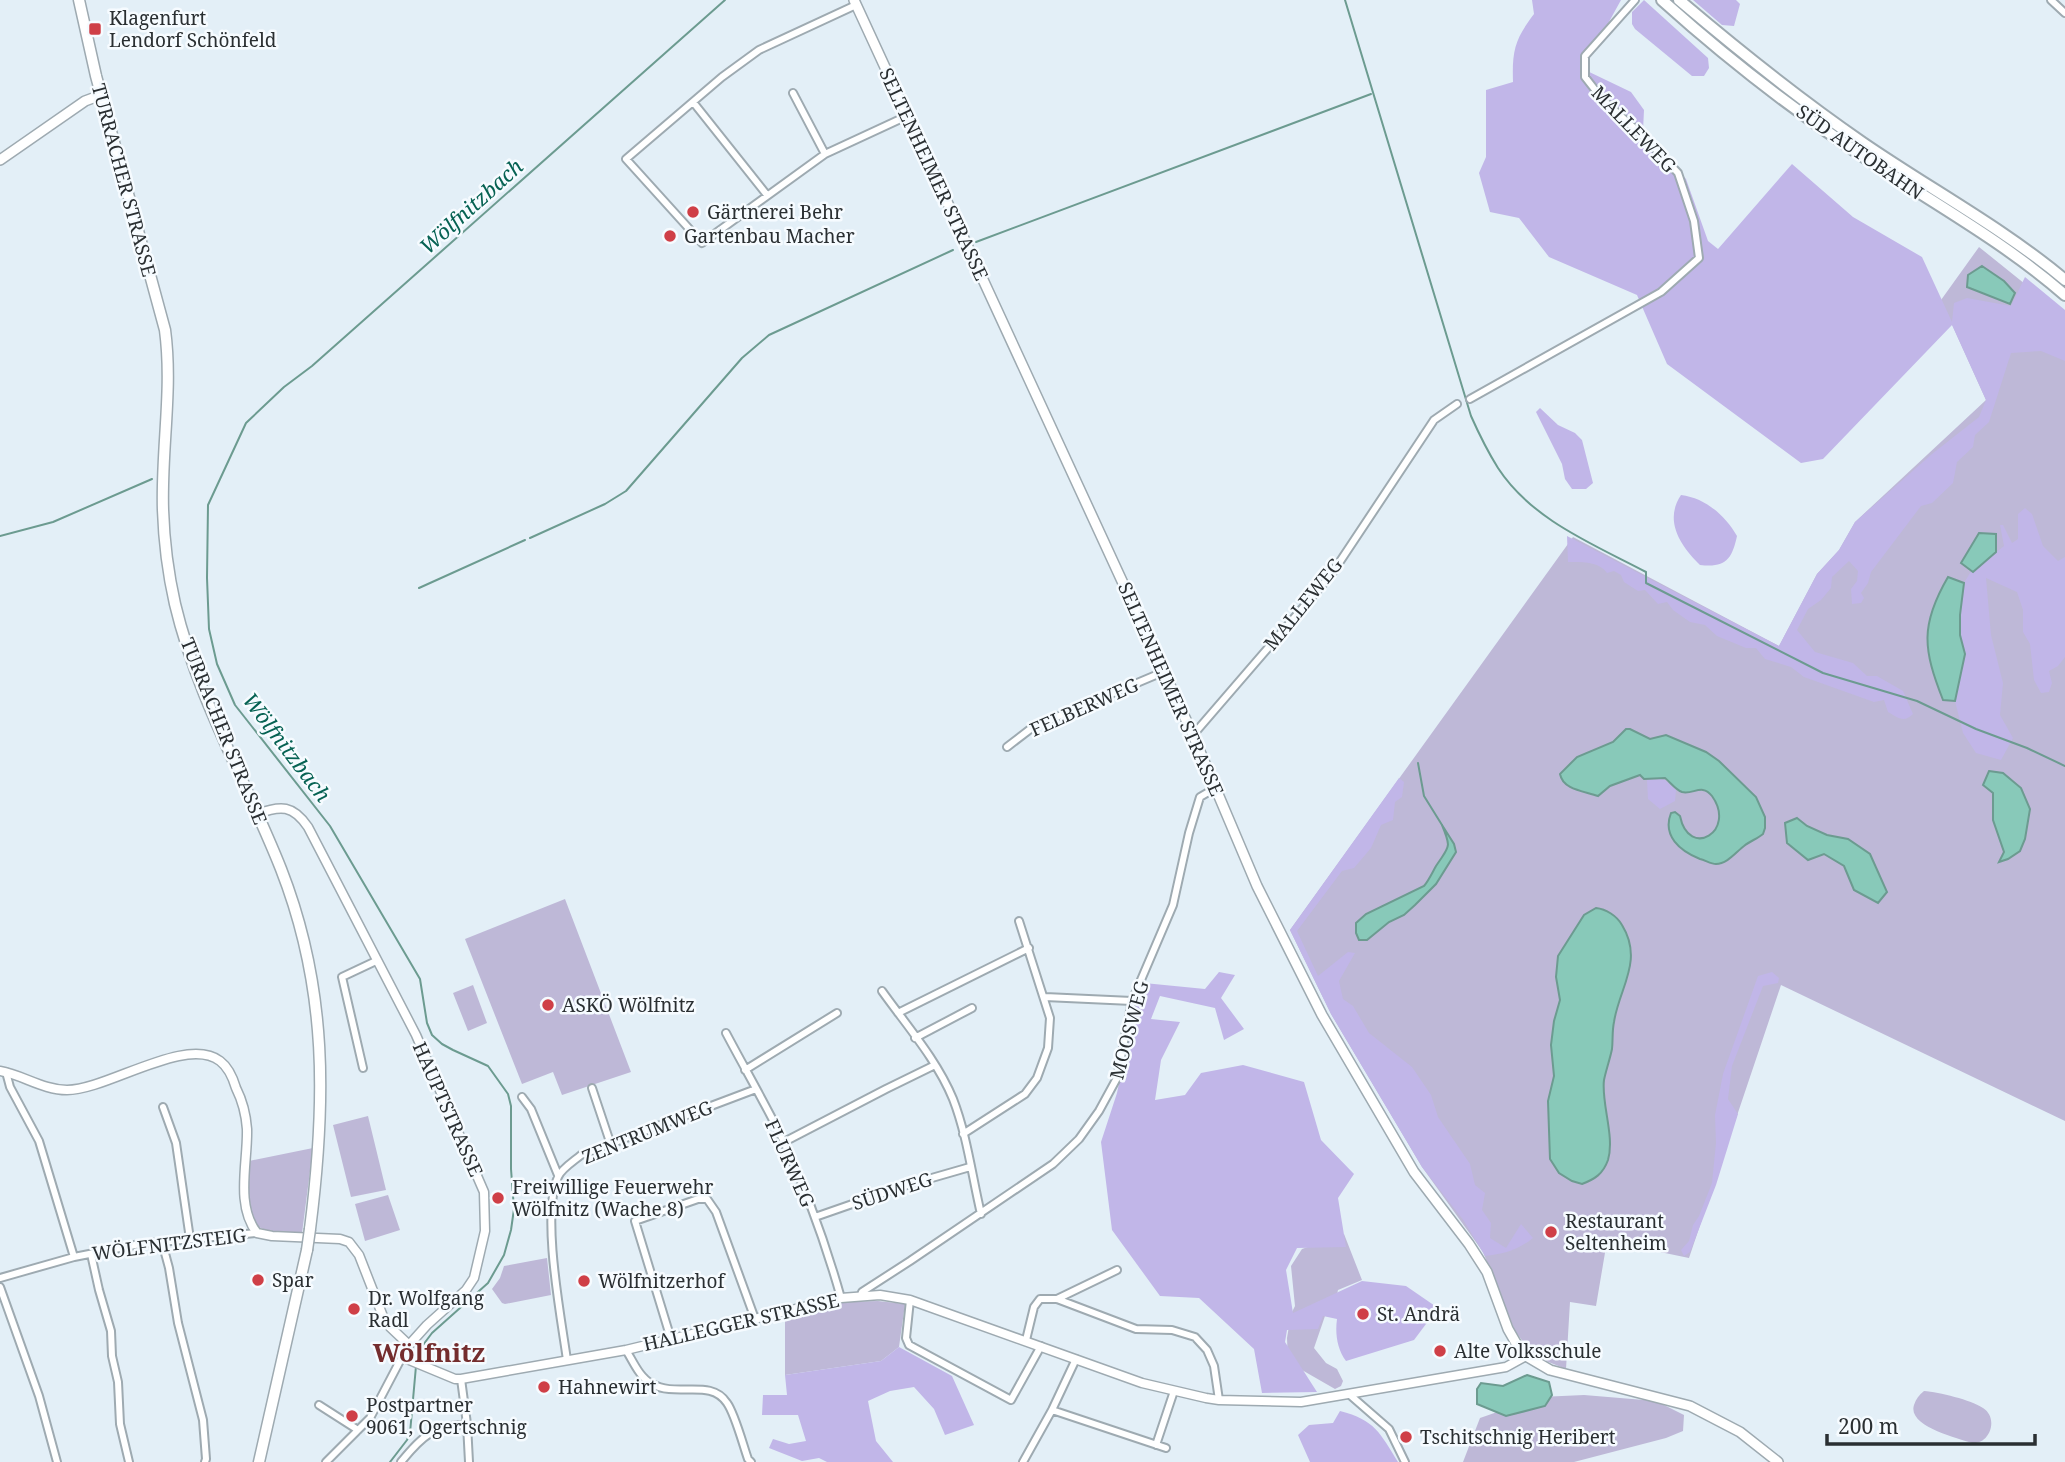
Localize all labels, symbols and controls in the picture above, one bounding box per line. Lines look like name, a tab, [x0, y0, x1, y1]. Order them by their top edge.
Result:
place label: Klagenfurt Lendorf Schönfeld	[109, 5, 277, 53]
marker: Klagenfurt Lendorf Schönfeld	[87, 21, 103, 37]
street label: SELTENHEIMER STRASSE	[873, 64, 995, 285]
street label: TURRACHER STRASSE	[86, 80, 162, 280]
street label: MALLEWEG	[1586, 80, 1682, 178]
street label: SÜD AUTOBAHN	[1791, 98, 1929, 206]
water label: Wölfnitzbach	[413, 152, 529, 260]
place label: Gärtnerei Behr	[707, 199, 843, 225]
marker: Gärtnerei Behr	[685, 204, 701, 220]
place label: Gartenbau Macher	[684, 223, 855, 249]
marker: Gartenbau Macher	[662, 228, 678, 244]
street label: MALLEWEG	[1258, 552, 1349, 656]
street label: SELTENHEIMER STRASSE	[1112, 578, 1230, 800]
street label: TURRACHER STRASSE	[175, 634, 273, 828]
street label: FELBERWEG	[1026, 671, 1143, 743]
water label: Wölfnitzbach	[237, 687, 338, 808]
street label: MOOSWEG	[1103, 977, 1155, 1082]
place label: ASKÖ Wölfnitz	[562, 992, 695, 1018]
marker: ASKÖ Wölfnitz	[540, 997, 556, 1013]
street label: HAUPTSTRASSE	[407, 1038, 489, 1181]
street label: ZENTRUMWEG	[578, 1094, 716, 1170]
street label: FLURWEG	[759, 1115, 821, 1212]
street label: SÜDWEG	[849, 1166, 936, 1216]
place label: Freiwillige Feuerwehr Wölfnitz (Wache 8)	[512, 1174, 713, 1222]
marker: Freiwillige Feuerwehr Wölfnitz (Wache 8)	[490, 1190, 506, 1206]
place label: Restaurant Seltenheim	[1565, 1208, 1667, 1256]
street label: WÖLFNITZSTEIG	[90, 1222, 248, 1266]
marker: Restaurant Seltenheim	[1543, 1224, 1559, 1240]
place label: Spar	[272, 1267, 314, 1293]
place label: Wölfnitzerhof	[598, 1268, 726, 1294]
marker: Spar	[250, 1272, 266, 1288]
marker: Wölfnitzerhof	[576, 1273, 592, 1289]
place label: Dr. Wolfgang Radl	[368, 1285, 484, 1333]
street label: HALLEGGER STRASSE	[640, 1287, 842, 1357]
marker: Dr. Wolfgang Radl	[346, 1301, 362, 1317]
place label: St. Andrä	[1377, 1301, 1460, 1327]
marker: St. Andrä	[1355, 1306, 1371, 1322]
district label: Wölfnitz	[373, 1334, 485, 1370]
place label: Alte Volksschule	[1454, 1338, 1601, 1364]
marker: Alte Volksschule	[1432, 1343, 1448, 1359]
place label: Hahnewirt	[558, 1374, 657, 1400]
marker: Hahnewirt	[536, 1379, 552, 1395]
place label: Postpartner 9061, Ogertschnig	[366, 1392, 527, 1440]
scale bar	[1827, 1402, 2035, 1446]
marker: Postpartner 9061, Ogertschnig	[344, 1408, 360, 1424]
text: 200 m	[1838, 1412, 1899, 1440]
place label: Tschitschnig Heribert	[1420, 1424, 1616, 1450]
marker: Tschitschnig Heribert	[1398, 1429, 1414, 1445]

